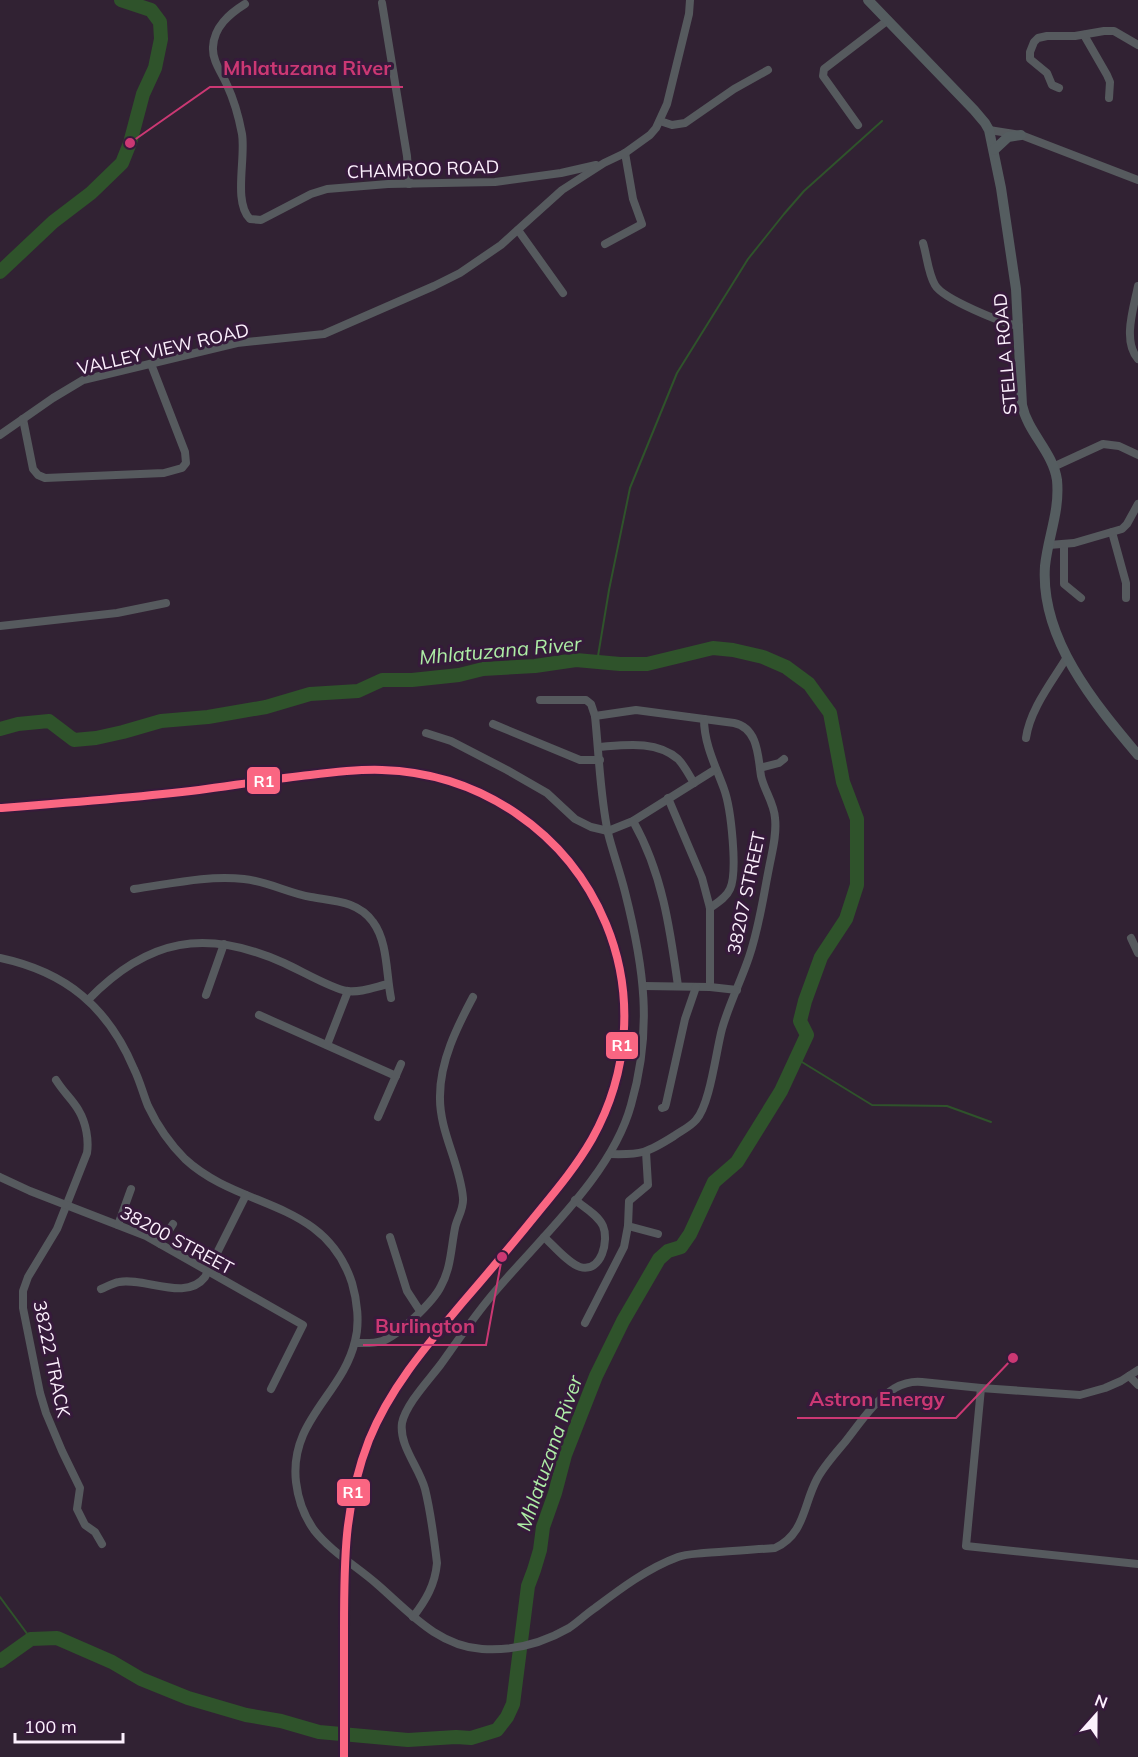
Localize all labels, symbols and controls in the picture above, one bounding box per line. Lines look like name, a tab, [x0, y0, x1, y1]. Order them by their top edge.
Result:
callout: Mhlatuzana River	[210, 49, 403, 87]
text: Mhlatuzana River	[223, 55, 391, 80]
street label: CHAMROO ROAD	[346, 155, 500, 183]
street label: STELLA ROAD	[988, 292, 1022, 416]
street label: VALLEY VIEW ROAD	[75, 318, 251, 380]
water label: Mhlatuzana River	[418, 630, 583, 670]
line badge: R1	[246, 766, 281, 795]
text: R1	[254, 771, 274, 791]
street label: 38207 STREET	[722, 829, 770, 956]
line badge: R1	[605, 1031, 639, 1060]
text: R1	[612, 1035, 632, 1055]
street label: 38200 STREET	[117, 1201, 238, 1280]
street label: 38222 TRACK	[28, 1299, 76, 1420]
callout: Burlington	[363, 1307, 486, 1345]
text: Burlington	[375, 1313, 475, 1338]
water label: Mhlatuzana River	[511, 1371, 588, 1534]
callout: Astron Energy	[797, 1380, 956, 1418]
text: Astron Energy	[809, 1386, 945, 1411]
line badge: R1	[336, 1478, 371, 1507]
text: R1	[343, 1482, 363, 1502]
north arrow	[1066, 1685, 1126, 1745]
text: N	[1092, 1689, 1111, 1712]
scale bar	[15, 1706, 123, 1744]
text: 100 m	[24, 1715, 77, 1738]

